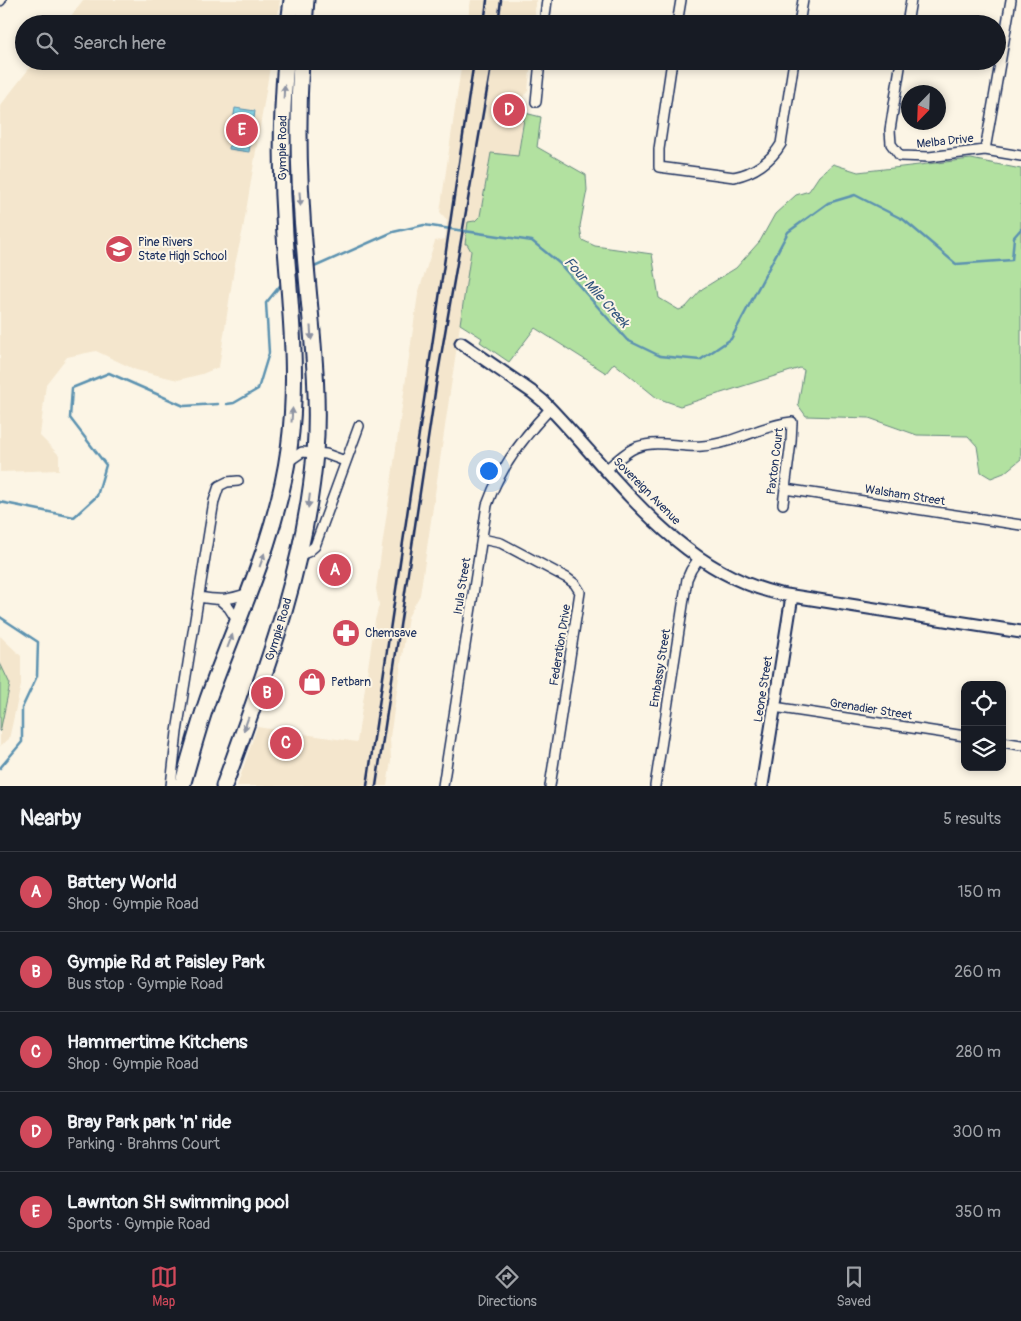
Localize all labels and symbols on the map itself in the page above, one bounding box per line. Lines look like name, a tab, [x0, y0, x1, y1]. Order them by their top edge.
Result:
one-way arrow	[280, 83, 288, 99]
north arrow	[901, 85, 946, 130]
pin: D	[493, 91, 525, 129]
pin: E	[226, 111, 258, 149]
street label: Gympie Road	[275, 115, 291, 180]
street label: Melba Drive	[916, 131, 974, 152]
one-way arrow	[297, 191, 305, 207]
school or university icon: Pine Rivers State High School	[104, 234, 134, 264]
place label: Pine Rivers State High School	[138, 235, 227, 264]
water label: Four Mile Creek	[560, 254, 634, 332]
one-way arrow	[308, 325, 316, 341]
one-way arrow	[288, 407, 296, 423]
street label: Paxton Court	[764, 427, 787, 495]
street label: Sovereign Avenue	[610, 455, 684, 528]
your location	[476, 458, 502, 484]
street label: Walsham Street	[864, 482, 946, 509]
one-way arrow	[305, 493, 313, 509]
pin: A	[319, 551, 351, 589]
one-way arrow	[259, 552, 266, 567]
street label: Irula Street	[451, 556, 474, 616]
street label: Gympie Road	[262, 596, 296, 663]
street label: Federation Drive	[547, 603, 574, 687]
pharmacy icon: Chemsave	[331, 618, 361, 648]
place label: Chemsave	[365, 626, 417, 641]
street label: Embassy Street	[647, 628, 674, 708]
one-way arrow	[226, 633, 234, 648]
street label: Leone Street	[751, 655, 776, 723]
shop icon: Petbarn	[297, 667, 327, 697]
pin: B	[251, 674, 283, 712]
place label: Petbarn	[331, 675, 371, 690]
street label: Grenadier Street	[829, 696, 913, 723]
one-way arrow	[242, 717, 250, 732]
pin: C	[270, 724, 302, 762]

